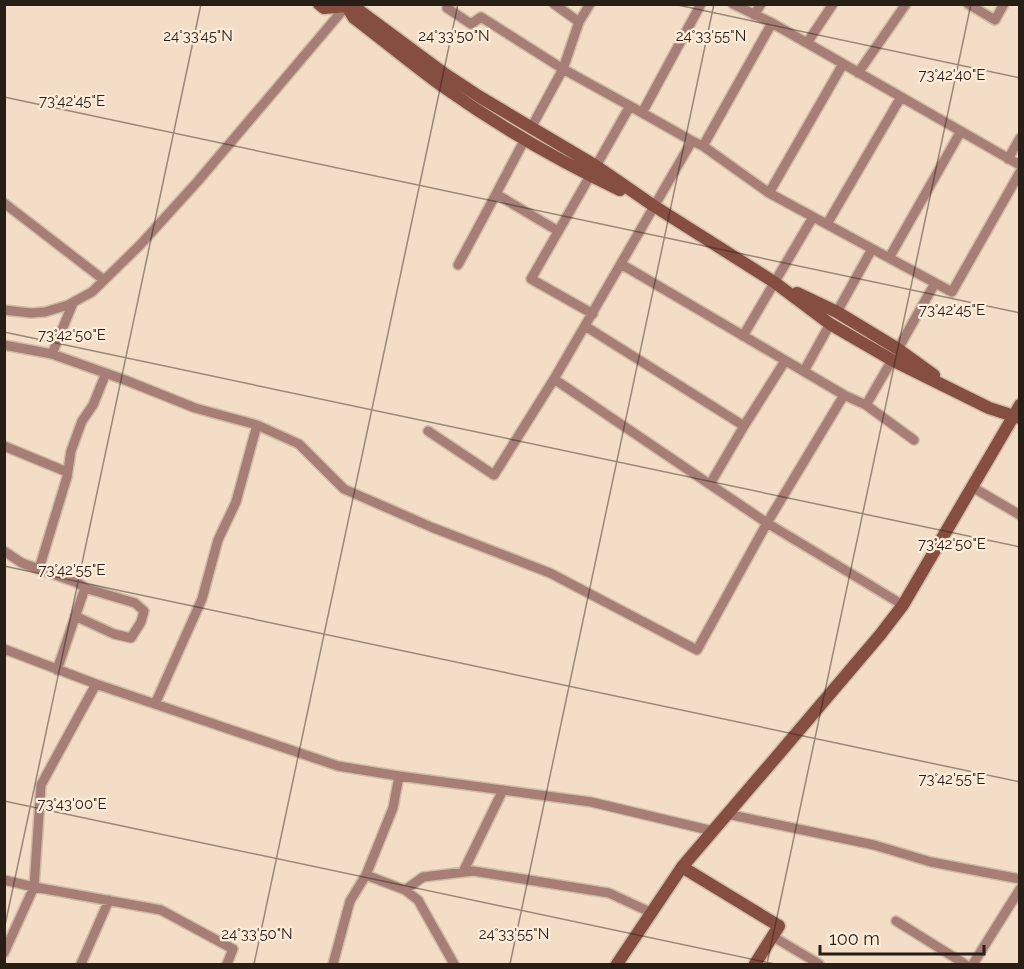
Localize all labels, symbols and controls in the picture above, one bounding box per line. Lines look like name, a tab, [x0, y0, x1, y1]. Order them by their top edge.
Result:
text: 24°33'45"N	[163, 27, 233, 45]
text: 24°33'50"N	[418, 27, 490, 45]
text: 24°33'55"N	[676, 27, 746, 45]
text: 73°42'40"E	[918, 66, 986, 84]
text: 73°42'45"E	[39, 92, 105, 110]
text: 73°42'45"E	[919, 301, 985, 319]
text: 73°42'50"E	[38, 326, 106, 344]
text: 73°42'50"E	[918, 535, 986, 553]
text: 73°42'55"E	[39, 561, 105, 579]
text: 73°42'55"E	[919, 770, 985, 788]
text: 73°43'00"E	[37, 795, 107, 813]
scale bar	[820, 918, 984, 956]
text: 24°33'50"N	[221, 925, 293, 943]
text: 24°33'55"N	[479, 925, 549, 943]
text: 100 m	[829, 928, 880, 949]

